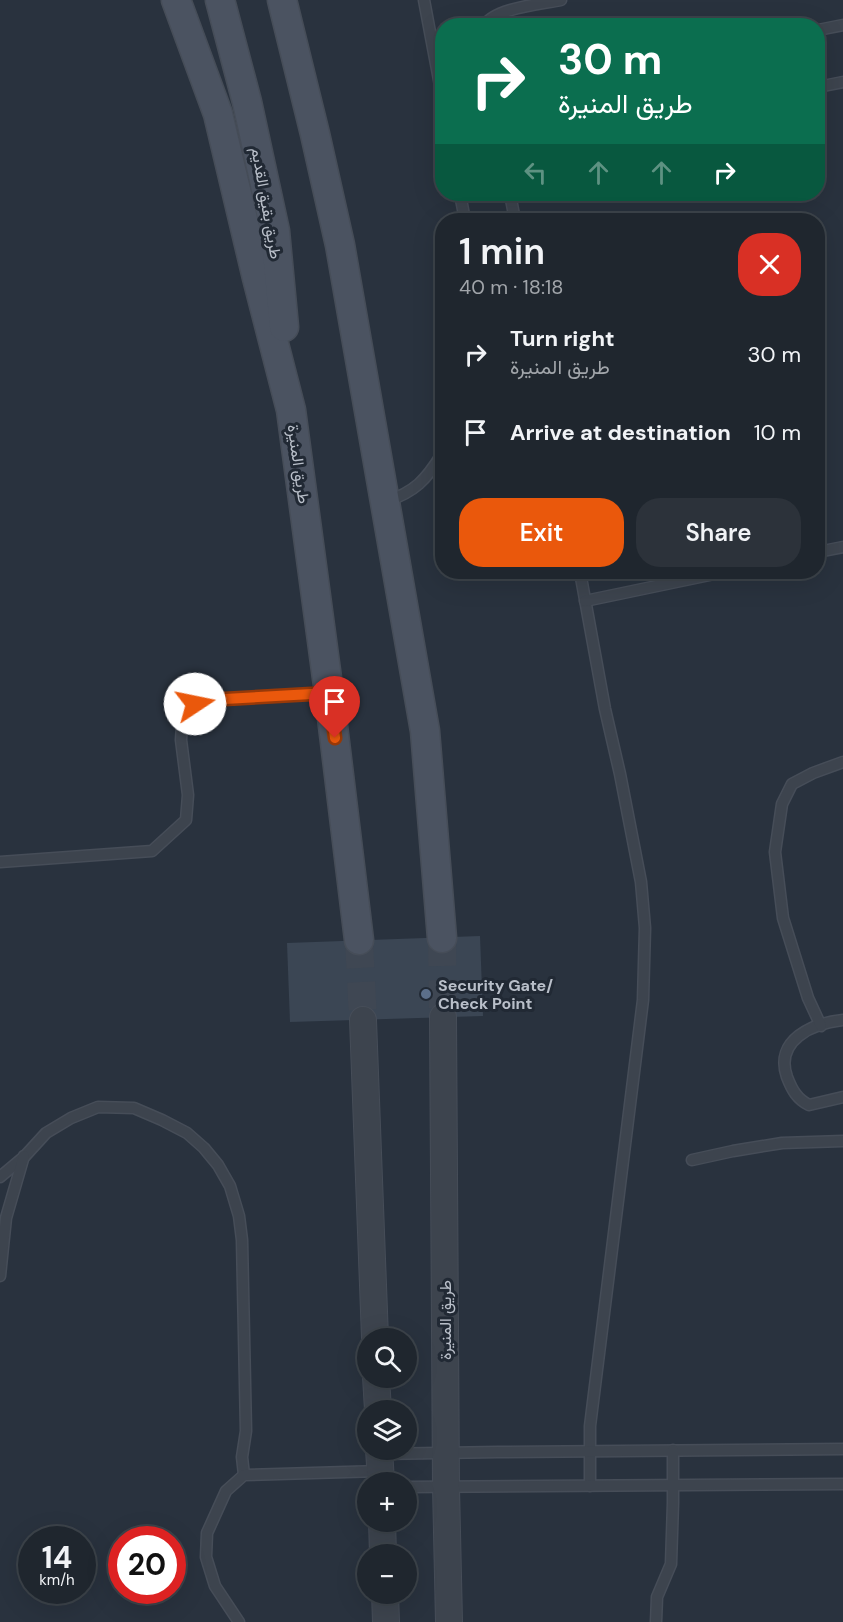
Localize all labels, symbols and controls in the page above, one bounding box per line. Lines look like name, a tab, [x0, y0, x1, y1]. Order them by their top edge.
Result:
text: 30 m	[558, 32, 662, 87]
icon: right	[459, 42, 537, 120]
text: طريق المنيرة	[558, 86, 693, 121]
street label: طريق بقيق القديم	[246, 146, 287, 261]
icon: left	[519, 156, 552, 189]
icon: ahead	[582, 156, 615, 189]
icon: ahead	[645, 156, 678, 189]
icon: right	[708, 156, 741, 189]
text: 1 min	[459, 228, 545, 275]
button: close	[738, 233, 801, 296]
text: 40 m · 18:18	[459, 274, 563, 300]
text: Turn right	[510, 324, 615, 353]
icon: right	[459, 338, 492, 371]
text: 30 m	[747, 340, 801, 369]
text: طريق المنيرة	[510, 354, 610, 380]
icon: arrive	[459, 416, 492, 449]
text: Arrive at destination	[510, 418, 731, 447]
text: 10 m	[754, 418, 801, 447]
street label: طريق المنيرة	[283, 423, 314, 505]
button: Exit	[459, 498, 624, 567]
button: Share	[636, 498, 801, 567]
position arrow	[163, 672, 227, 736]
pin	[309, 676, 360, 738]
icon: arrive	[318, 685, 351, 718]
place label: Security Gate/ Check Point	[438, 975, 553, 1014]
marker: Security Gate/ Check Point	[419, 987, 433, 1001]
street label: طريق المنيرة	[435, 1280, 456, 1360]
map controls	[357, 1328, 417, 1604]
button: search	[357, 1328, 417, 1388]
button: layers	[357, 1400, 417, 1460]
button: +	[357, 1472, 417, 1532]
speed limit sign: 20	[108, 1526, 186, 1604]
text: 14	[42, 1538, 72, 1577]
button: −	[357, 1544, 417, 1604]
text: km/h	[39, 1570, 75, 1590]

